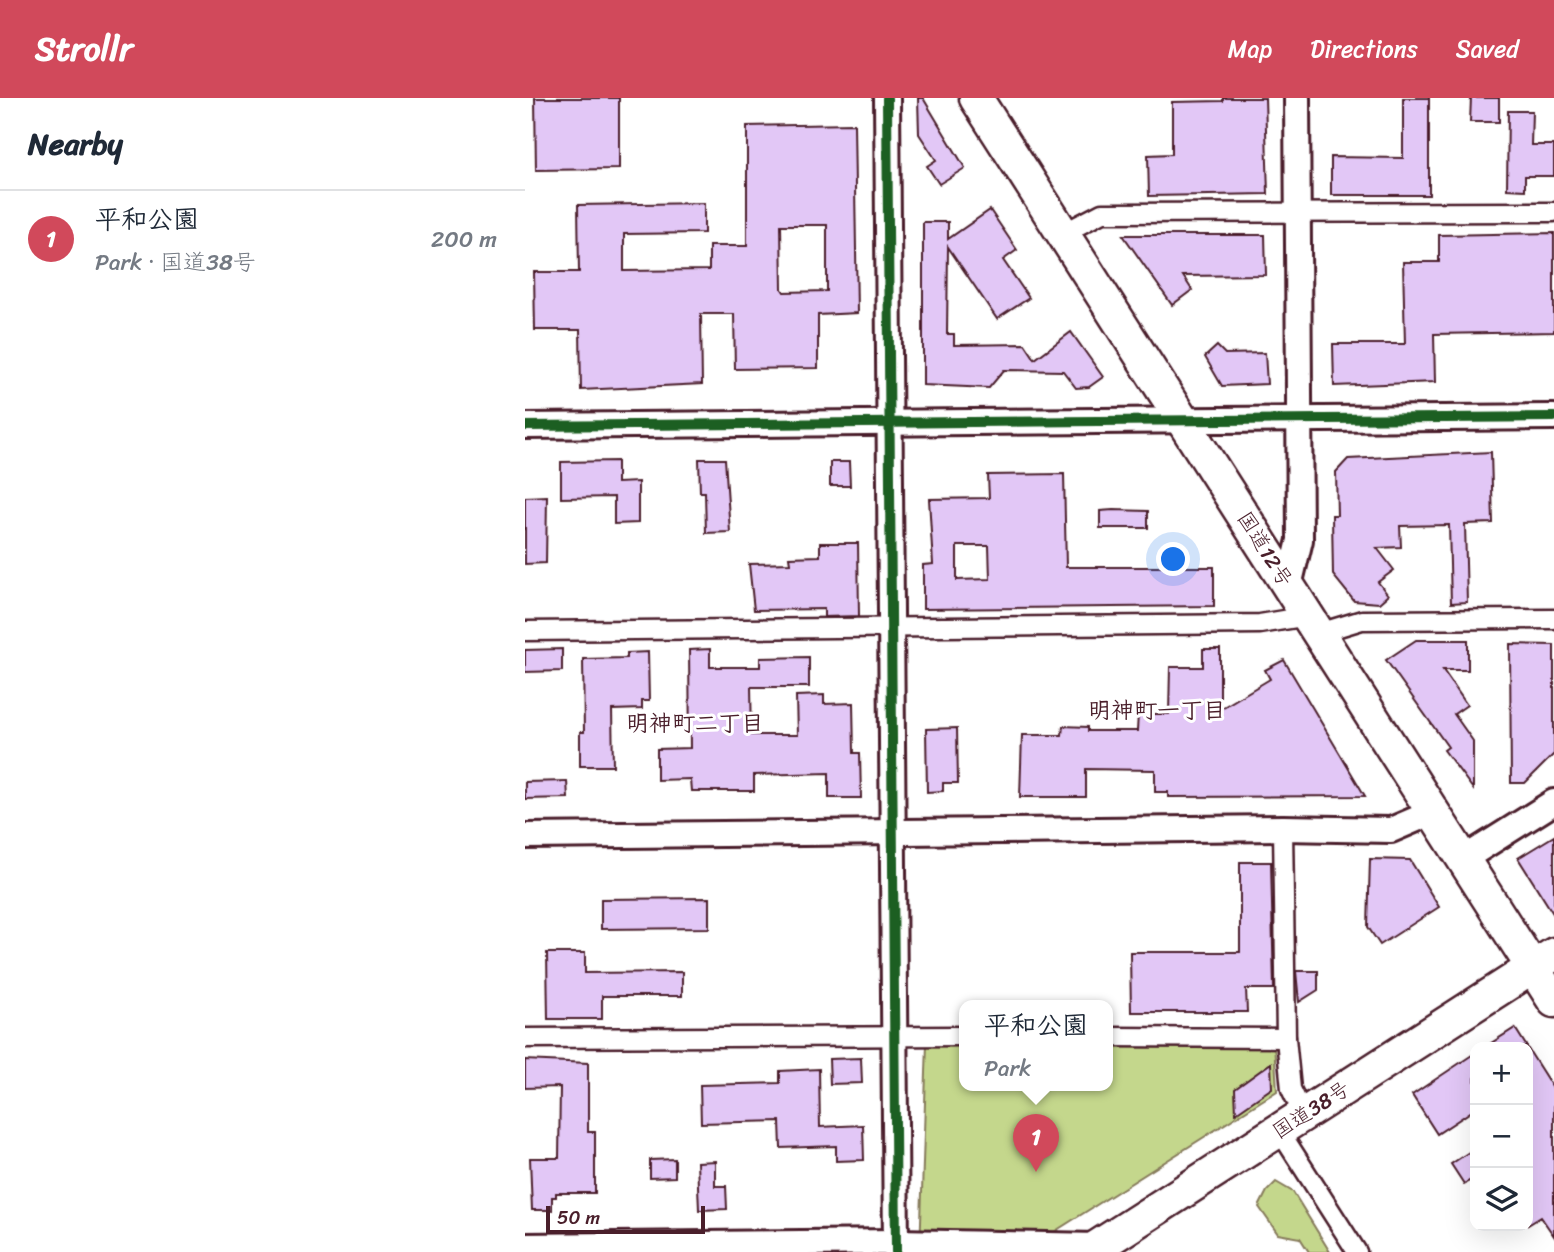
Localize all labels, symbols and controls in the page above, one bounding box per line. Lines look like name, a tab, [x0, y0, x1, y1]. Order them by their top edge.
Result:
text: Strollr	[35, 20, 133, 78]
text: Map	[1228, 28, 1272, 70]
text: Directions	[1310, 28, 1418, 70]
text: Saved	[1456, 28, 1519, 70]
text: Nearby	[28, 117, 123, 171]
text: 平和公園	[95, 196, 199, 242]
text: 1	[46, 219, 56, 260]
text: 200 m	[431, 219, 497, 260]
text: Park · 国道38号	[95, 242, 256, 283]
street label: 国道12号	[1227, 503, 1303, 595]
your location	[1156, 542, 1190, 576]
district label: 明神町一丁目	[1088, 690, 1226, 731]
district label: 明神町二丁目	[626, 703, 764, 744]
popup	[959, 1000, 1113, 1091]
text: 平和公園	[984, 1002, 1088, 1048]
map controls	[1470, 1042, 1533, 1231]
button: +	[1470, 1042, 1533, 1105]
text: Park	[984, 1048, 1031, 1089]
street label: 国道38号	[1264, 1070, 1358, 1150]
button: −	[1470, 1105, 1533, 1168]
pin: 1	[1013, 1114, 1059, 1172]
button: layers	[1470, 1168, 1533, 1231]
text: 50 m	[557, 1201, 600, 1234]
scale bar	[546, 1203, 705, 1235]

